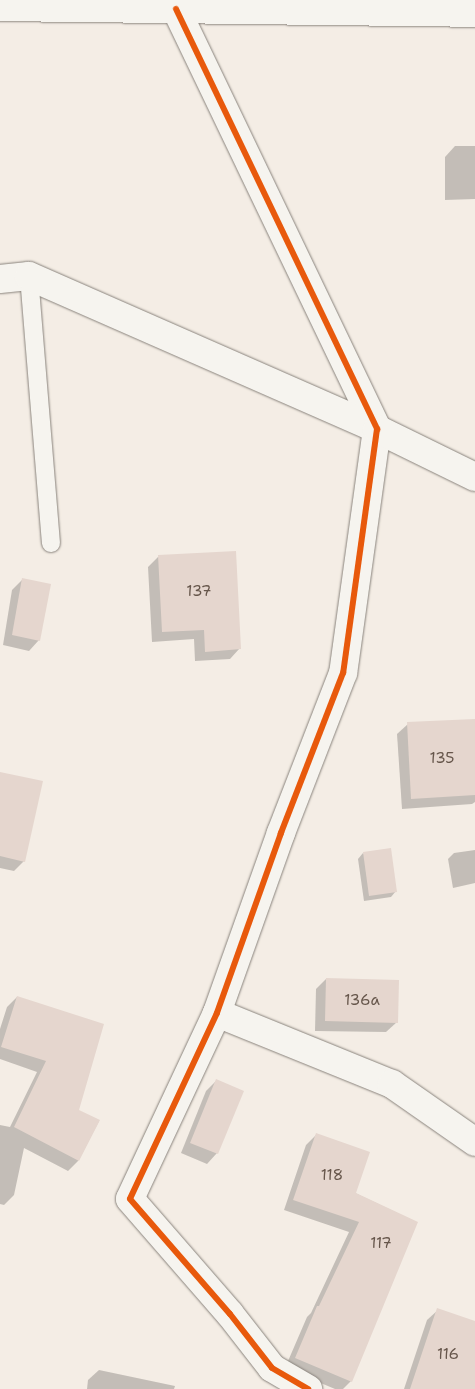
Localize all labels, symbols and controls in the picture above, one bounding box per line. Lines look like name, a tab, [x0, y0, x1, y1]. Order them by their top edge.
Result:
house number: 137	[186, 583, 212, 601]
house number: 135	[430, 750, 454, 768]
house number: 136а	[344, 992, 380, 1010]
house number: 118	[321, 1167, 343, 1185]
house number: 117	[370, 1235, 392, 1253]
house number: 116	[437, 1346, 459, 1364]

